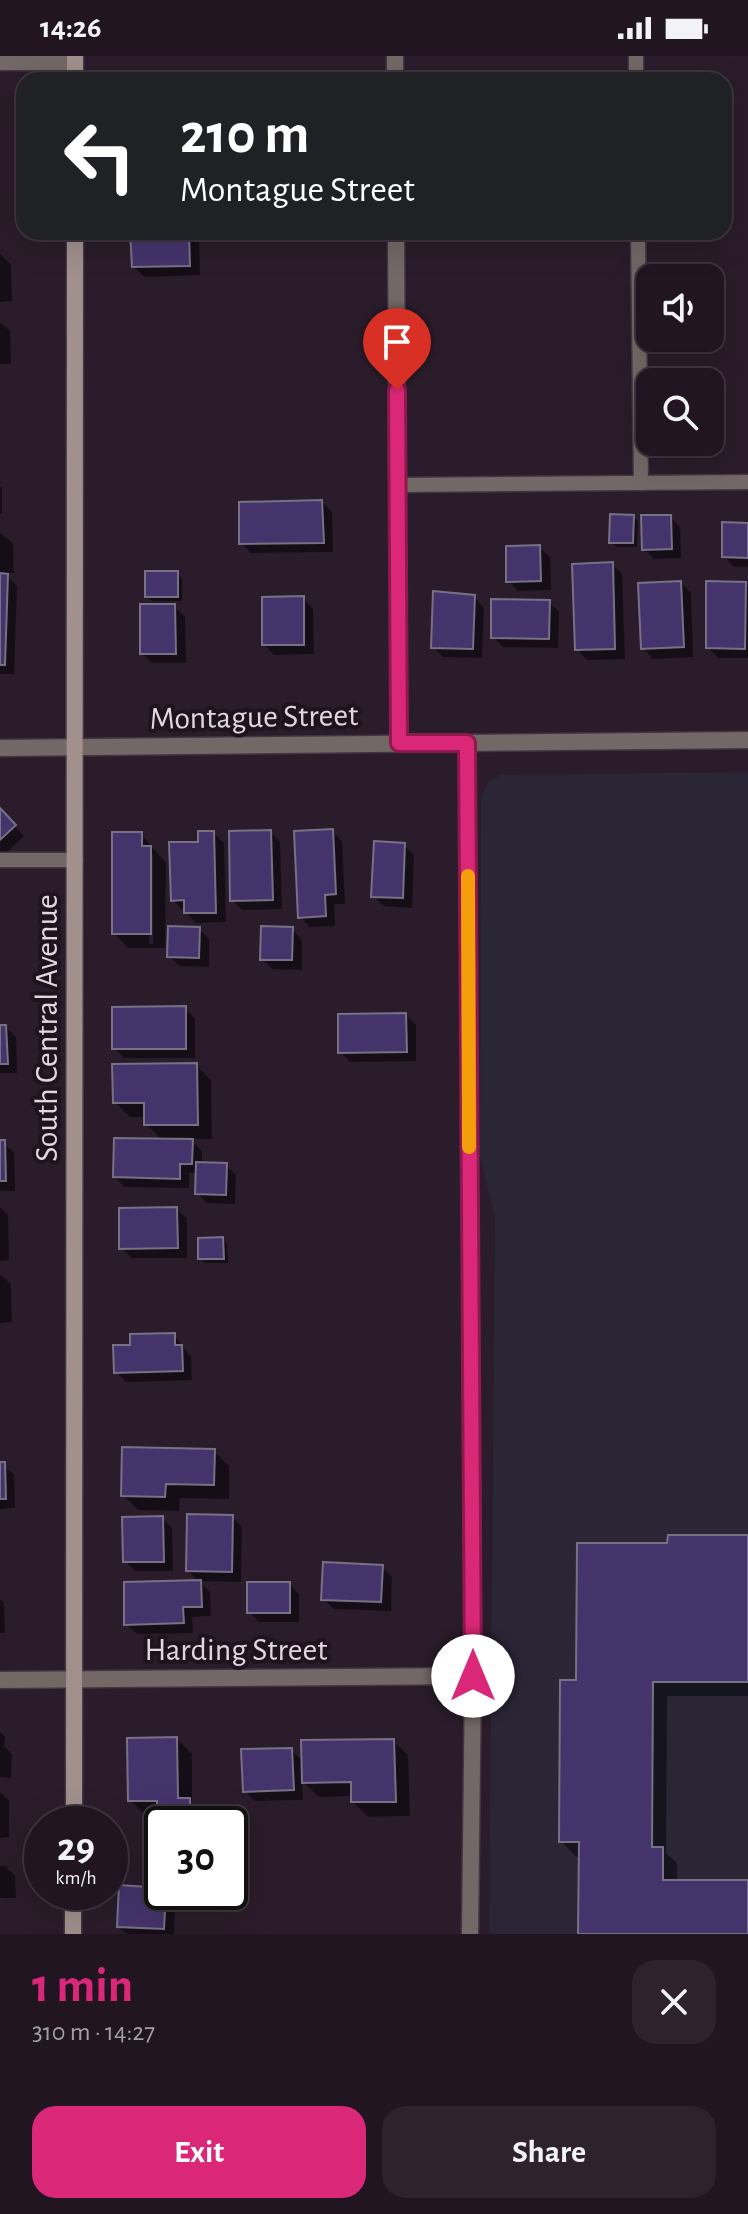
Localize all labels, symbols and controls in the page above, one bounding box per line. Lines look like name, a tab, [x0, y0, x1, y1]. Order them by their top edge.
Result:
text: 14:26	[40, 13, 101, 43]
icon: left	[48, 104, 152, 208]
text: 210 m	[180, 107, 309, 163]
text: Montague Street	[180, 172, 415, 208]
map controls	[636, 264, 724, 456]
button: sound	[636, 264, 724, 352]
pin	[363, 308, 431, 390]
icon: arrive	[375, 320, 419, 364]
button: search	[636, 368, 724, 456]
street label: Montague Street	[149, 699, 359, 735]
street label: South Central Avenue	[31, 894, 63, 1162]
street label: Harding Street	[144, 1634, 328, 1666]
position arrow	[431, 1634, 515, 1718]
speed limit sign: 30	[144, 1806, 248, 1910]
text: 29	[57, 1828, 95, 1868]
text: km/h	[55, 1868, 97, 1888]
button: close	[632, 1960, 716, 2044]
text: 1 min	[32, 1963, 133, 2011]
text: 310 m · 14:27	[32, 2019, 155, 2045]
button: Exit	[32, 2106, 366, 2198]
button: Share	[382, 2106, 716, 2198]

